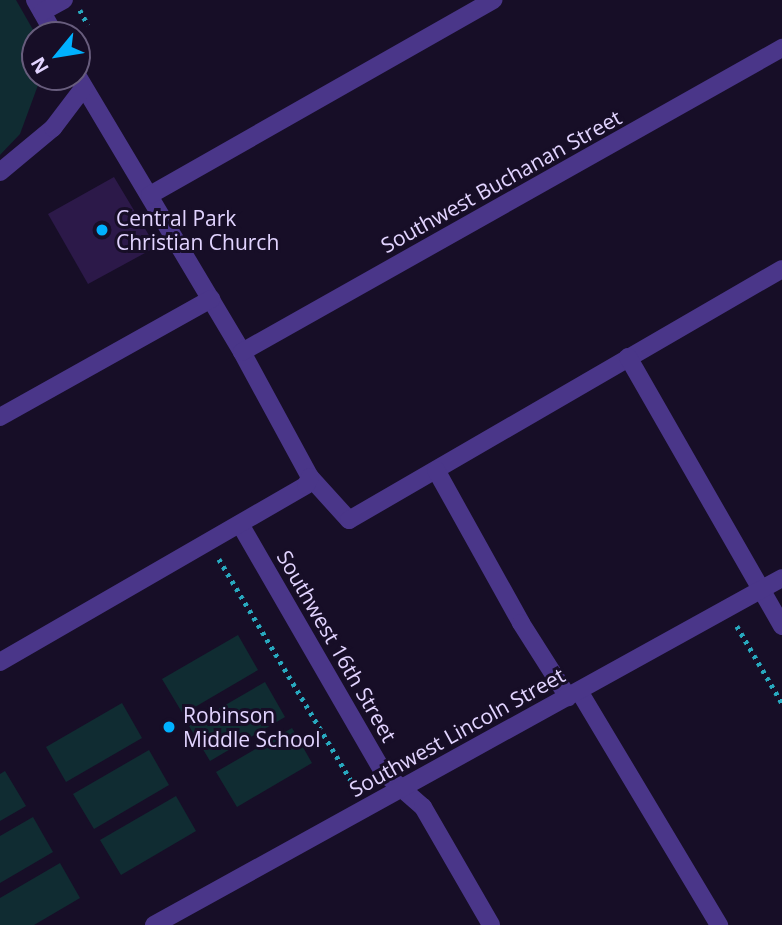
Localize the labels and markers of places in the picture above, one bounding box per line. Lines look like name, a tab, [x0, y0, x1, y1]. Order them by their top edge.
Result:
place label: Central Park Christian Church	[116, 205, 279, 255]
marker: Central Park Christian Church	[94, 222, 110, 238]
place label: Robinson Middle School	[183, 702, 320, 752]
marker: Robinson Middle School	[161, 719, 177, 735]

